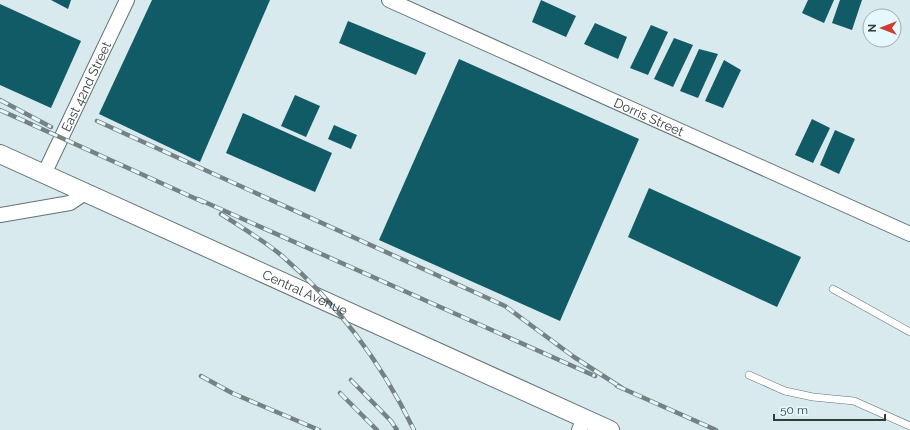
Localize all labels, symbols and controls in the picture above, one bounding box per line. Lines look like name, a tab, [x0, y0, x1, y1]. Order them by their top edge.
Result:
north arrow	[862, 8, 902, 48]
text: N	[866, 24, 879, 32]
street label: East 42nd Street	[58, 38, 114, 134]
street label: Dorris Street	[612, 95, 687, 139]
street label: Central Avenue	[260, 266, 350, 318]
scale bar	[774, 396, 885, 422]
text: 50 m	[780, 403, 808, 417]

